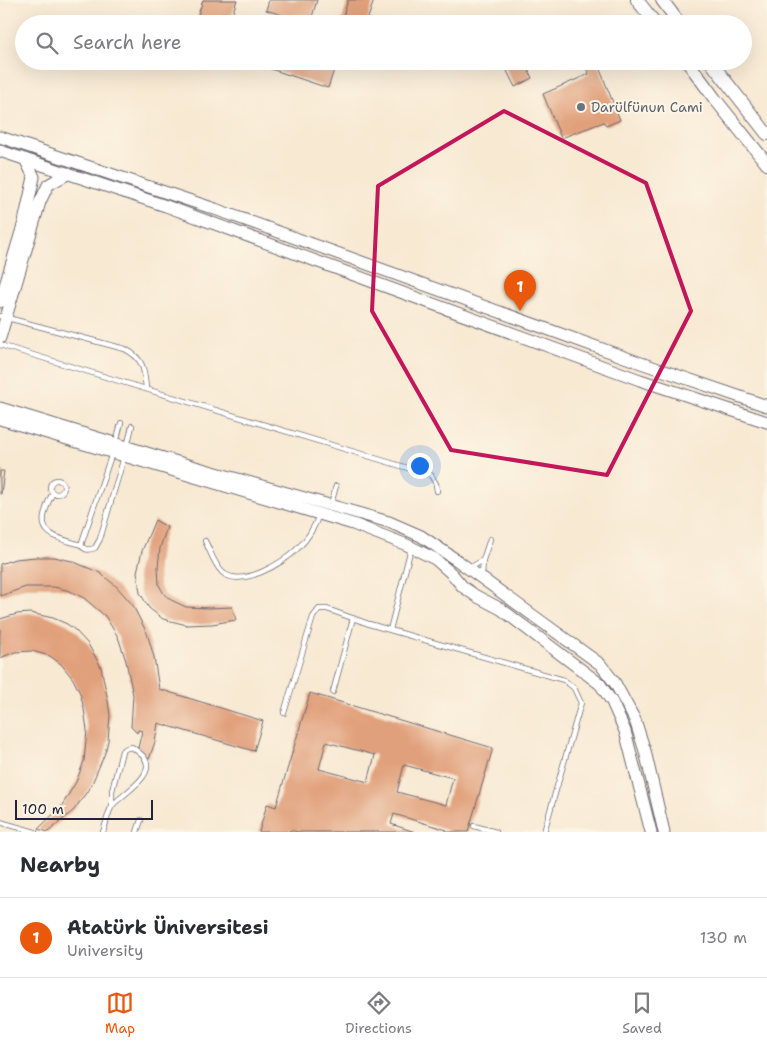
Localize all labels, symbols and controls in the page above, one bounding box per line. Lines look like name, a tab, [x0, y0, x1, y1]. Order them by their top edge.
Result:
search box	[15, 15, 752, 70]
icon: search	[33, 29, 61, 57]
text: Search here	[73, 30, 182, 55]
place label: Darülfünun Cami	[591, 98, 703, 116]
marker: Darülfünun Cami	[575, 101, 587, 113]
pin: 1	[504, 270, 536, 311]
your location	[407, 453, 433, 479]
scale bar	[15, 797, 152, 820]
text: 100 m	[22, 800, 64, 818]
text: Nearby	[20, 851, 100, 879]
text: Atatürk Üniversitesi	[67, 915, 269, 940]
text: 1	[32, 927, 40, 948]
text: 130 m	[700, 927, 747, 948]
text: University	[67, 940, 143, 961]
tab: Map	[105, 989, 135, 1037]
tab: Directions	[345, 989, 412, 1037]
tab: Saved	[622, 989, 662, 1037]

